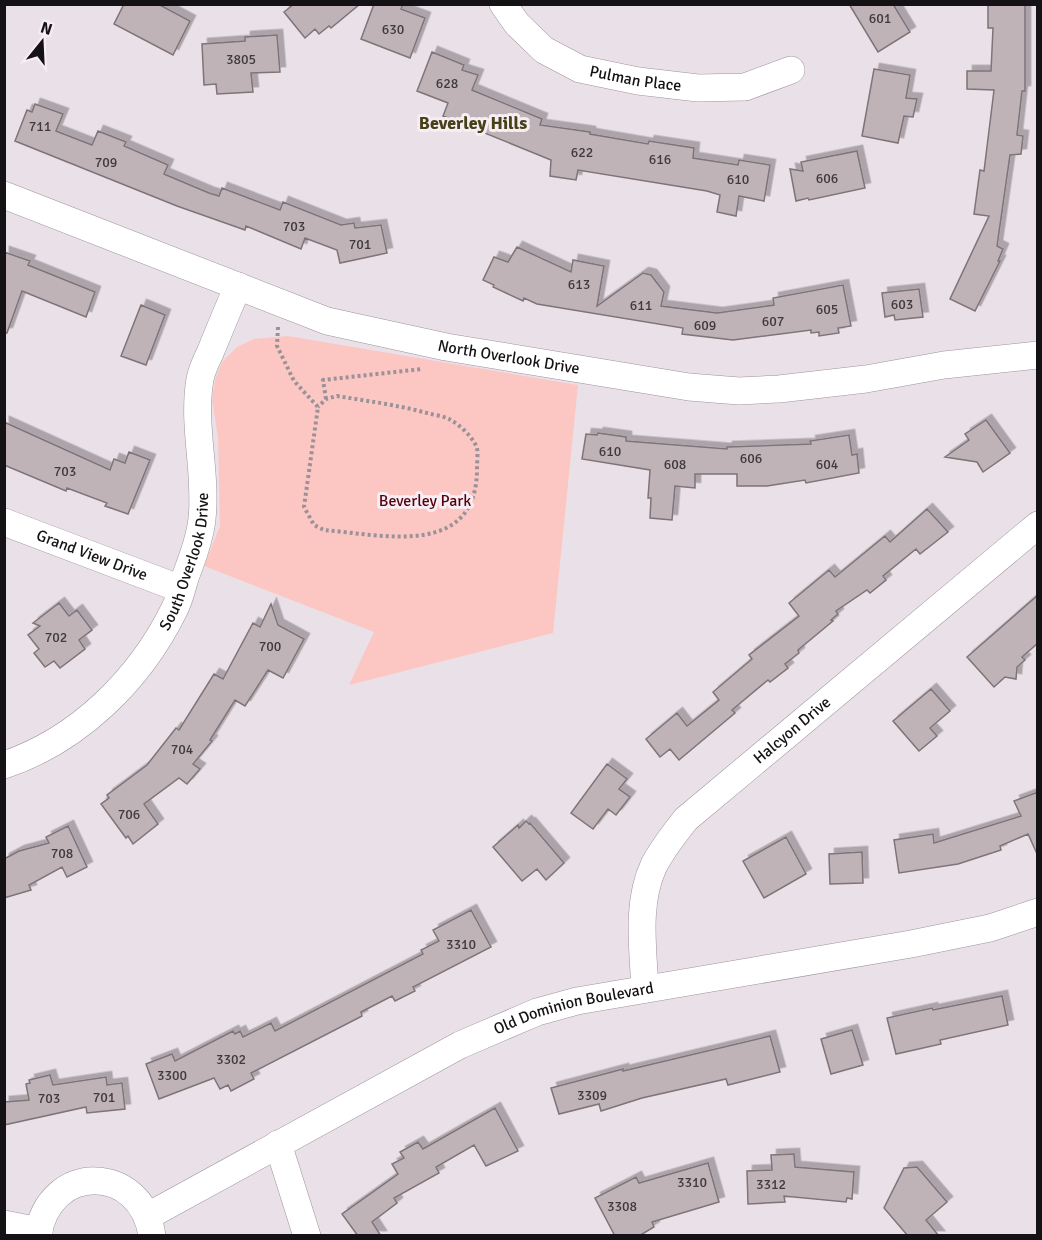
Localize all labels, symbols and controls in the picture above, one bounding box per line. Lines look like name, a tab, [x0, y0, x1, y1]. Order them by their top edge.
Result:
house number: 601	[869, 10, 891, 27]
north arrow	[12, 12, 72, 72]
text: N	[38, 17, 55, 40]
house number: 630	[382, 21, 404, 38]
house number: 3805	[226, 51, 256, 68]
street label: Pulman Place	[588, 61, 682, 96]
house number: 628	[436, 75, 458, 92]
district label: Beverley Hills	[419, 112, 527, 134]
house number: 711	[29, 118, 51, 135]
house number: 622	[571, 144, 593, 161]
house number: 616	[649, 151, 671, 168]
house number: 709	[95, 154, 117, 171]
house number: 606	[816, 170, 838, 187]
house number: 610	[727, 171, 749, 188]
house number: 703	[283, 218, 305, 235]
house number: 701	[349, 236, 371, 253]
house number: 613	[568, 276, 590, 293]
house number: 603	[891, 296, 913, 313]
house number: 611	[630, 297, 652, 314]
house number: 605	[816, 301, 838, 318]
house number: 607	[762, 313, 784, 330]
house number: 609	[694, 317, 716, 334]
street label: North Overlook Drive	[436, 335, 581, 379]
house number: 610	[599, 443, 621, 460]
house number: 606	[740, 450, 762, 467]
house number: 608	[664, 456, 686, 473]
house number: 604	[816, 456, 839, 473]
house number: 703	[54, 463, 76, 480]
park label: Beverley Park	[379, 491, 471, 511]
street label: South Overlook Drive	[155, 492, 213, 634]
street label: Grand View Drive	[34, 525, 150, 585]
house number: 702	[45, 629, 67, 646]
house number: 700	[259, 638, 281, 655]
street label: Halcyon Drive	[749, 692, 835, 768]
house number: 704	[171, 741, 194, 758]
house number: 706	[118, 806, 140, 823]
house number: 708	[51, 845, 73, 862]
house number: 3310	[446, 936, 476, 953]
street label: Old Dominion Boulevard	[491, 978, 655, 1039]
house number: 3302	[216, 1051, 246, 1068]
house number: 3300	[157, 1067, 187, 1084]
house number: 3309	[577, 1087, 607, 1104]
house number: 701	[93, 1089, 115, 1106]
house number: 703	[38, 1090, 60, 1107]
house number: 3310	[677, 1174, 707, 1191]
house number: 3312	[756, 1176, 786, 1193]
house number: 3308	[607, 1198, 637, 1215]

